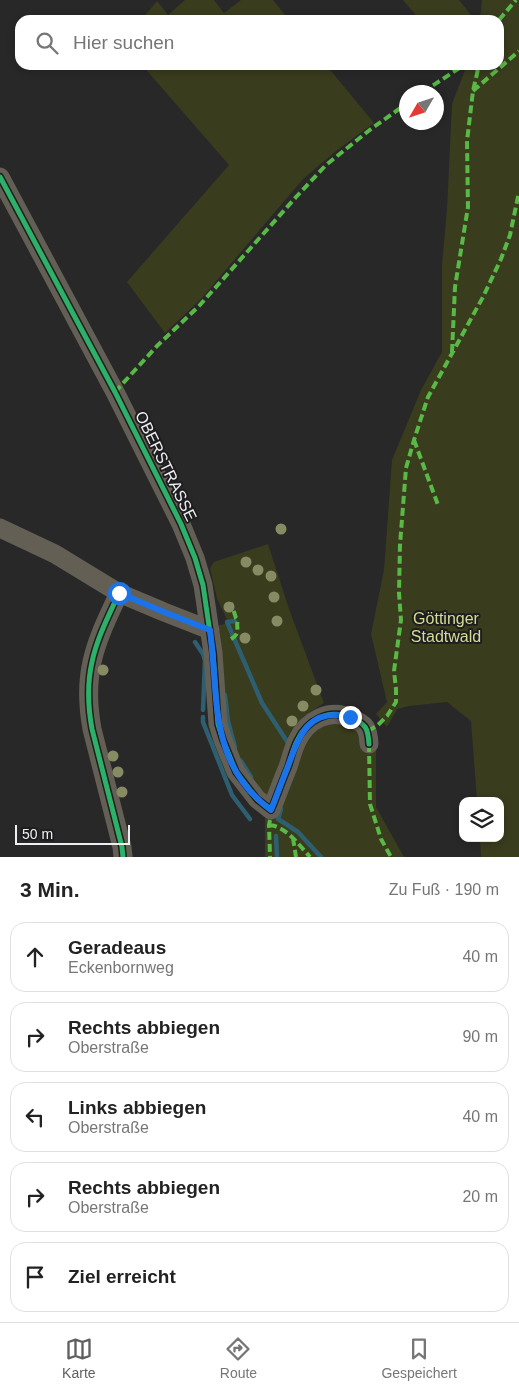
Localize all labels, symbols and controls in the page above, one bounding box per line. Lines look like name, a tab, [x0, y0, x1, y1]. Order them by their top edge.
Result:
search box	[15, 15, 504, 70]
icon: search	[33, 29, 61, 57]
text: Hier suchen	[73, 32, 174, 53]
north arrow	[399, 85, 444, 130]
street label: OBERSTRASSE	[132, 408, 200, 524]
route start	[108, 582, 131, 605]
park label: Göttinger Stadtwald	[411, 610, 481, 645]
route end	[339, 706, 362, 729]
map controls	[459, 797, 504, 842]
button: layers	[459, 797, 504, 842]
scale bar	[15, 822, 130, 845]
text: 50 m	[22, 826, 53, 842]
text: 3 Min.	[20, 878, 80, 901]
text: Zu Fuß · 190 m	[389, 881, 499, 898]
text: Geradeaus	[68, 937, 166, 958]
icon: ahead	[21, 943, 49, 971]
text: 40 m	[462, 948, 498, 965]
text: Eckenbornweg	[68, 959, 174, 976]
text: Rechts abbiegen	[68, 1017, 220, 1038]
icon: right	[21, 1023, 49, 1051]
text: 90 m	[462, 1028, 498, 1045]
text: Oberstraße	[68, 1039, 149, 1056]
text: Links abbiegen	[68, 1097, 206, 1118]
icon: left	[21, 1103, 49, 1131]
text: 40 m	[462, 1108, 498, 1125]
text: Oberstraße	[68, 1119, 149, 1136]
text: Rechts abbiegen	[68, 1177, 220, 1198]
icon: right	[21, 1183, 49, 1211]
text: 20 m	[462, 1188, 498, 1205]
text: Oberstraße	[68, 1199, 149, 1216]
icon: arrive	[21, 1263, 49, 1291]
text: Ziel erreicht	[68, 1266, 176, 1287]
tab: Karte	[62, 1335, 96, 1381]
tab: Route	[220, 1335, 257, 1381]
tab: Gespeichert	[381, 1335, 457, 1381]

